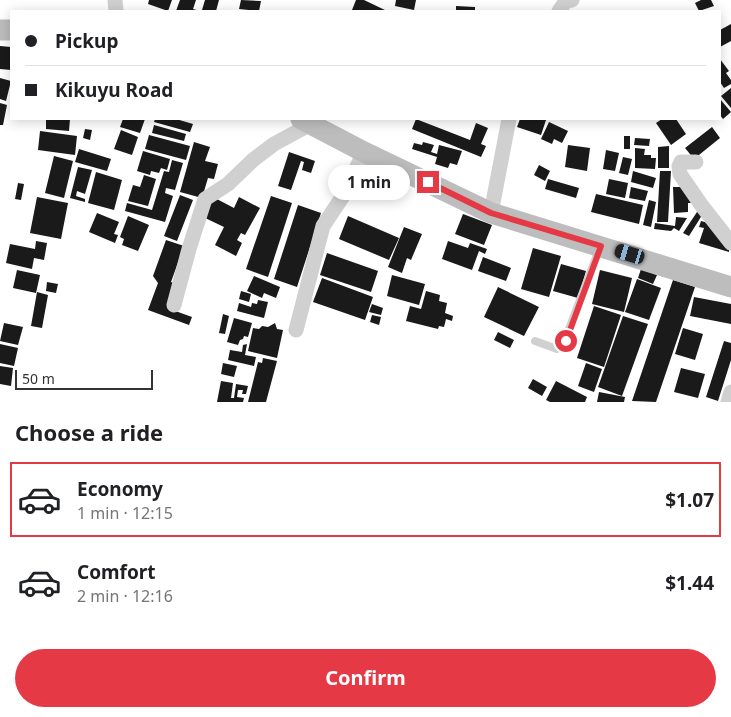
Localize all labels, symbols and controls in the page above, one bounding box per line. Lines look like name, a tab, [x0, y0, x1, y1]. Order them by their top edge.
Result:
text: Pickup	[55, 28, 118, 54]
text: Kikuyu Road	[55, 77, 173, 103]
callout: 1 min	[328, 164, 410, 200]
text: 1 min	[347, 171, 391, 193]
route end	[417, 171, 439, 193]
car	[613, 242, 646, 266]
route start	[555, 330, 577, 352]
scale bar	[15, 367, 152, 390]
text: 50 m	[22, 369, 55, 388]
text: Choose a ride	[15, 417, 163, 447]
text: Economy	[77, 476, 163, 502]
icon: car	[17, 477, 62, 522]
text: $1.07	[665, 487, 714, 513]
text: 1 min · 12:15	[77, 502, 173, 524]
text: Comfort	[77, 559, 156, 585]
icon: car	[17, 560, 62, 605]
text: $1.44	[665, 570, 714, 596]
text: 2 min · 12:16	[77, 585, 173, 607]
button: Confirm	[15, 649, 716, 707]

